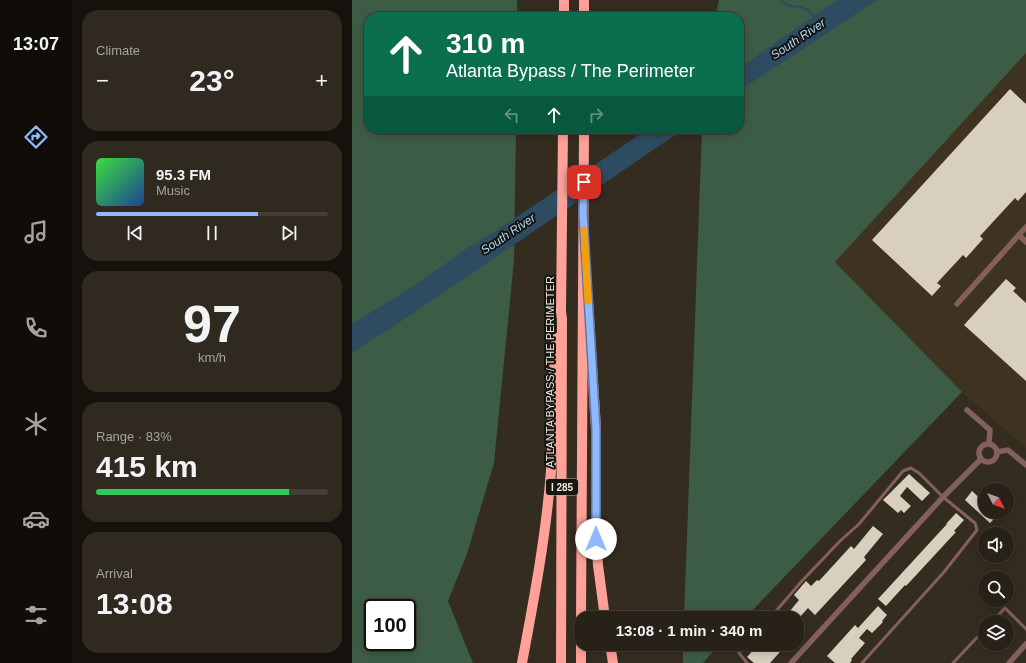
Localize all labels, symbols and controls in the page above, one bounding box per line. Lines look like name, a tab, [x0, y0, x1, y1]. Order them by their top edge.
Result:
water label: South River	[768, 15, 829, 62]
icon: ahead	[380, 28, 432, 80]
text: 310 m	[446, 28, 525, 59]
text: 13:07	[13, 34, 59, 54]
text: Climate	[96, 43, 140, 58]
text: Atlanta Bypass / The Perimeter	[446, 61, 695, 81]
text: 23°	[189, 64, 235, 97]
text: −	[96, 68, 109, 93]
text: +	[315, 68, 328, 93]
icon: left	[501, 104, 523, 126]
icon: ahead	[543, 104, 565, 126]
icon: right	[585, 104, 607, 126]
icon: directions	[22, 123, 50, 151]
pin	[567, 165, 601, 199]
text: 95.3 FM	[156, 166, 211, 183]
icon: arrive	[573, 171, 595, 193]
text: Music	[156, 183, 190, 198]
water label: South River	[478, 210, 539, 257]
icon: music	[22, 218, 50, 246]
icon: previous	[124, 222, 146, 244]
icon: pause	[201, 222, 223, 244]
icon: next	[278, 222, 300, 244]
street label: ATLANTA BYPASS / THE PERIMETER	[544, 276, 556, 468]
text: 97	[183, 295, 241, 353]
icon: phone	[22, 314, 50, 342]
text: km/h	[198, 350, 226, 365]
icon: climate	[22, 410, 50, 438]
text: Range · 83%	[96, 429, 172, 444]
text: 415 km	[96, 450, 198, 483]
road number: I 285	[546, 479, 578, 495]
north arrow	[978, 483, 1014, 519]
map controls	[978, 483, 1014, 651]
icon: car	[22, 505, 50, 533]
position arrow	[575, 518, 617, 560]
button: sound	[978, 527, 1014, 563]
text: Arrival	[96, 566, 133, 581]
button: search	[978, 571, 1014, 607]
text: 13:08	[96, 587, 173, 620]
speed limit sign: 100	[364, 599, 416, 651]
icon: filters	[22, 601, 50, 629]
button: layers	[978, 615, 1014, 651]
text: 13:08 · 1 min · 340 m	[616, 622, 762, 639]

